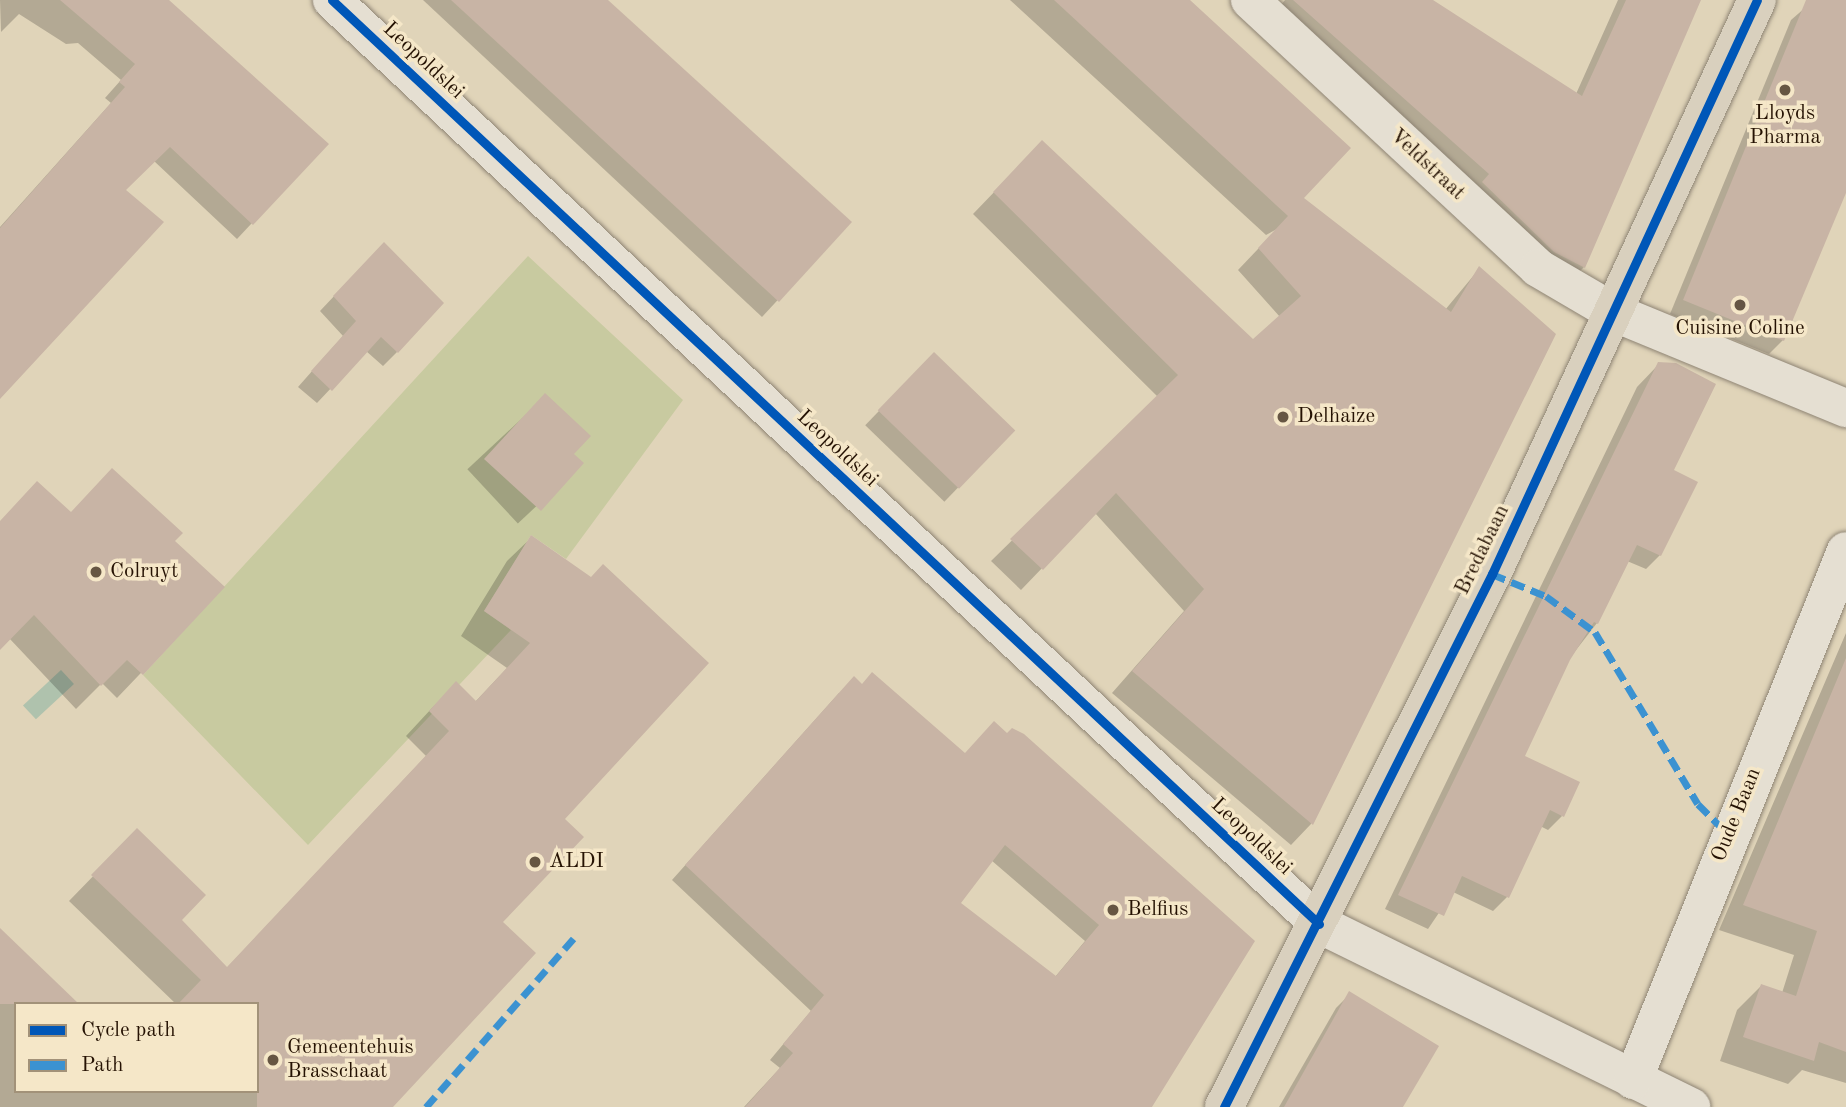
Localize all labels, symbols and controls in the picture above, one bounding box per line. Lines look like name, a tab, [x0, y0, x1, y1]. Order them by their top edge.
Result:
street label: Leopoldslei	[377, 17, 469, 105]
marker: Lloyds Pharma	[1777, 82, 1793, 98]
place label: Lloyds Pharma	[1749, 101, 1821, 151]
street label: Veldstraat	[1384, 124, 1470, 206]
marker: Cuisine Coline	[1732, 297, 1748, 313]
place label: Cuisine Coline	[1675, 316, 1805, 342]
place label: Delhaize	[1297, 404, 1375, 430]
street label: Leopoldslei	[791, 405, 883, 493]
marker: Delhaize	[1275, 409, 1291, 425]
street label: Bredabaan	[1450, 501, 1516, 599]
place label: Colruyt	[110, 559, 178, 585]
marker: Colruyt	[88, 564, 104, 580]
street label: Oude Baan	[1707, 764, 1767, 866]
street label: Leopoldslei	[1205, 793, 1297, 881]
place label: ALDI	[549, 849, 604, 875]
marker: ALDI	[527, 854, 543, 870]
place label: Belfius	[1127, 897, 1188, 923]
marker: Belfius	[1105, 902, 1121, 918]
legend	[14, 1002, 259, 1093]
text: Cycle path	[81, 1020, 176, 1041]
place label: Gemeentehuis Brasschaat	[287, 1035, 414, 1085]
marker: Gemeentehuis Brasschaat	[265, 1052, 281, 1068]
text: Path	[81, 1055, 124, 1076]

